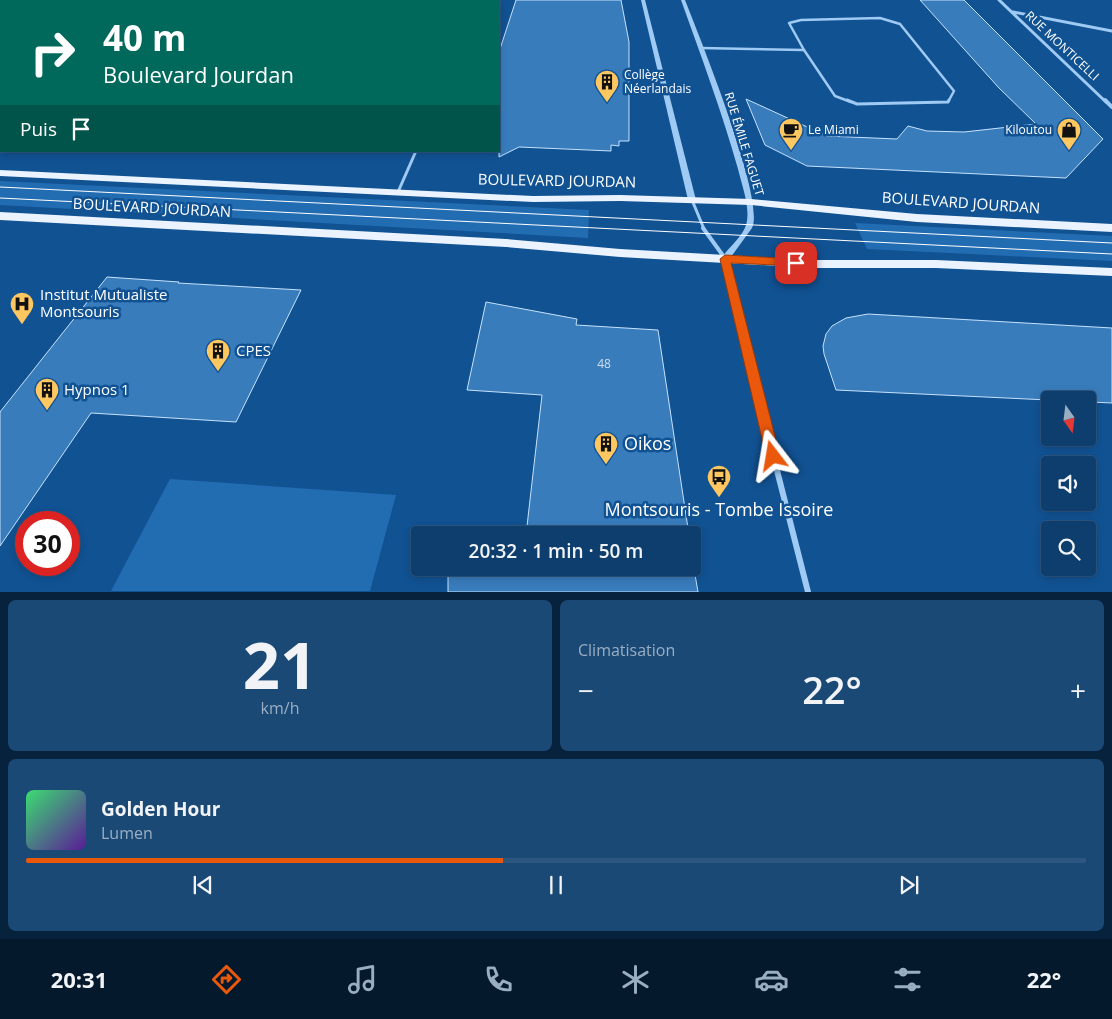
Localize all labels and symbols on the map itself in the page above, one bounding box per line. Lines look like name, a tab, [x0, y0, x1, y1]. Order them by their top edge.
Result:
street label: RUE MONTICELLI	[1022, 7, 1103, 84]
place label: Collège Néerlandais	[624, 66, 692, 97]
building icon: Collège Néerlandais	[594, 69, 620, 103]
street label: RUE ÉMILE FAGUET	[721, 90, 768, 198]
cafe icon: Le Miami	[778, 117, 804, 151]
shop icon: Kiloutou	[1056, 117, 1082, 151]
place label: Le Miami	[808, 121, 859, 138]
place label: Kiloutou	[1005, 121, 1052, 138]
street label: BOULEVARD JOURDAN	[478, 169, 636, 191]
street label: BOULEVARD JOURDAN	[881, 186, 1041, 218]
street label: BOULEVARD JOURDAN	[72, 193, 232, 221]
pin	[775, 242, 817, 284]
place label: Institut Mutualiste Montsouris	[40, 284, 168, 321]
hospital icon: Institut Mutualiste Montsouris	[9, 291, 35, 325]
building icon: CPES	[205, 338, 231, 372]
place label: CPES	[236, 340, 271, 360]
house number: 48	[597, 355, 611, 372]
building icon: Hypnos 1	[34, 377, 60, 411]
place label: Hypnos 1	[64, 379, 130, 399]
north arrow	[1041, 391, 1096, 446]
position arrow	[746, 429, 798, 481]
building icon: Oikos	[593, 431, 619, 465]
place label: Oikos	[624, 431, 671, 455]
bus stop icon: Montsouris - Tombe Issoire	[706, 464, 732, 498]
place label: Montsouris - Tombe Issoire	[605, 497, 833, 521]
speed limit sign: 30	[15, 511, 80, 576]

